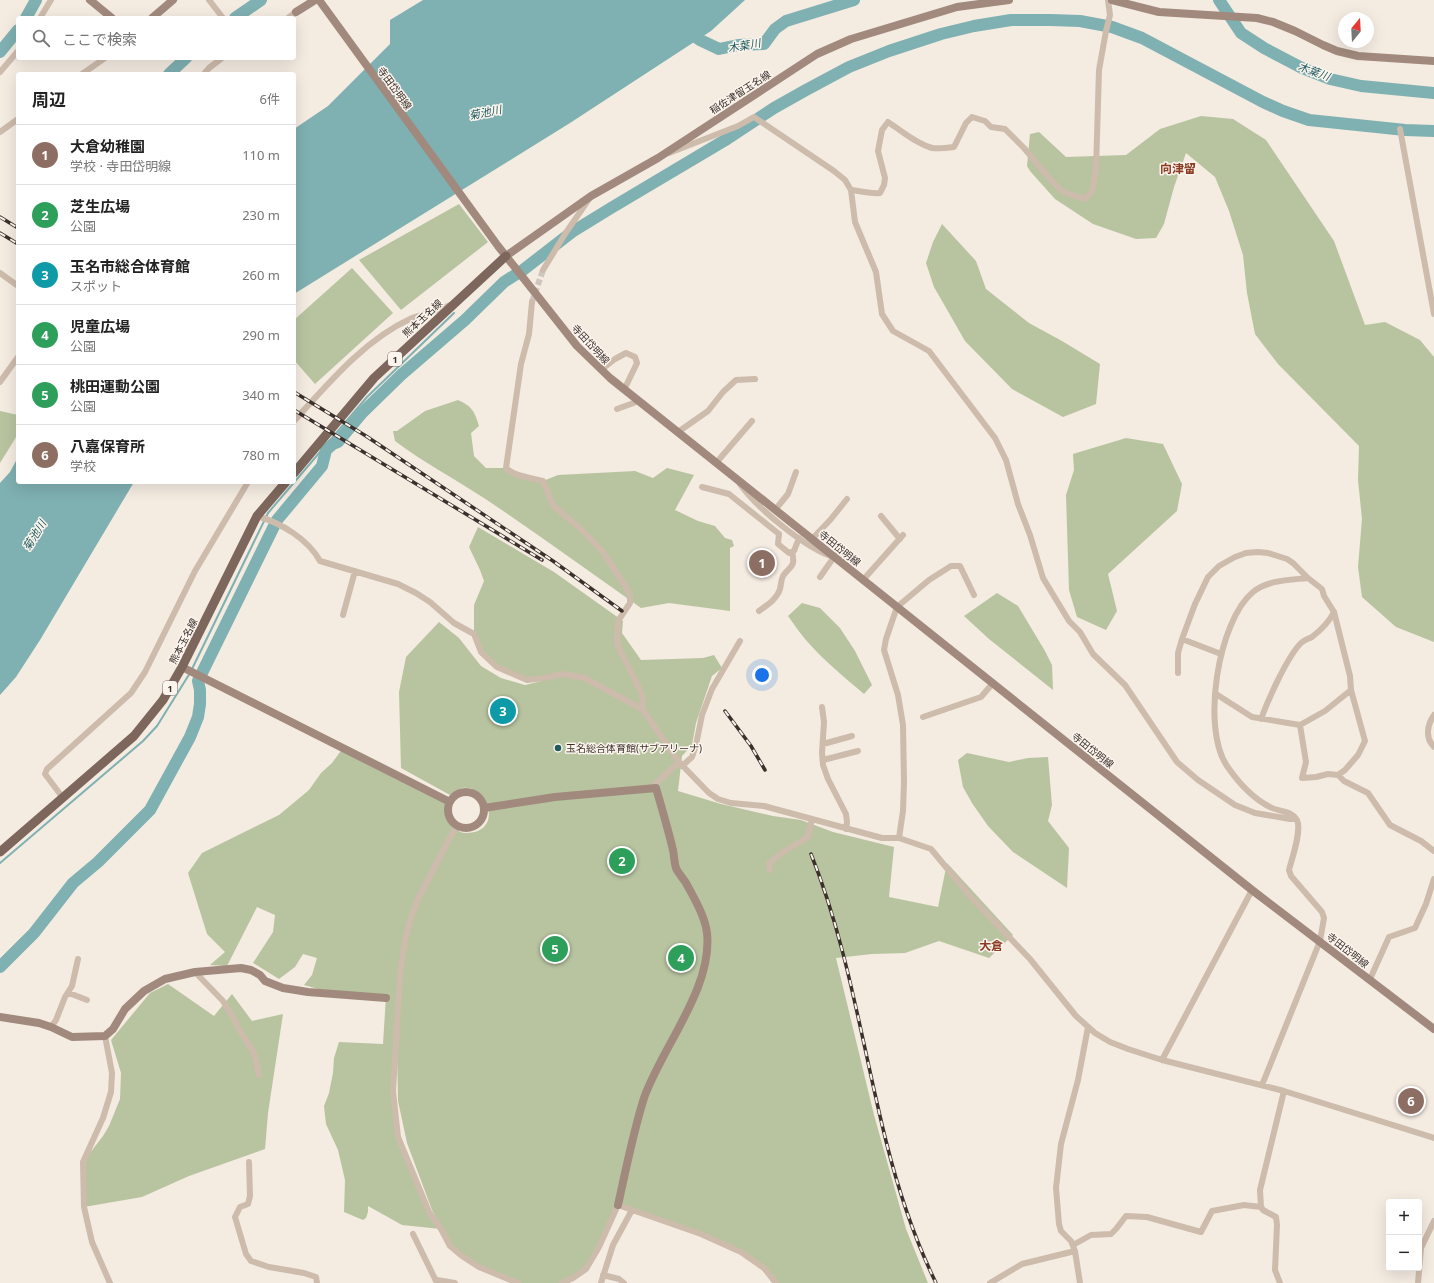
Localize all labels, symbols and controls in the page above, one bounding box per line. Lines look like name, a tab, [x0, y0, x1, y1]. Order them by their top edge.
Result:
north arrow	[1338, 12, 1374, 48]
search box	[16, 16, 296, 60]
icon: search	[30, 27, 52, 49]
text: ここで検索	[62, 29, 137, 49]
water label: 木葉川	[726, 35, 763, 55]
water label: 木葉川	[1296, 58, 1333, 84]
street label: 寺田岱明線	[375, 64, 415, 112]
street label: 稲佐津留玉名線	[707, 67, 773, 117]
text: 周辺	[32, 88, 66, 111]
text: 6件	[260, 90, 280, 108]
water label: 菊池川	[467, 101, 504, 123]
text: 大倉幼稚園	[70, 136, 145, 156]
text: 1	[41, 146, 49, 164]
text: 110 m	[242, 146, 280, 164]
text: 学校 · 寺田岱明線	[70, 157, 171, 175]
district label: 向津留	[1160, 160, 1196, 177]
text: 芝生広場	[70, 196, 130, 216]
text: 2	[41, 206, 49, 224]
text: 230 m	[242, 206, 280, 224]
text: 公園	[70, 217, 96, 235]
text: 玉名市総合体育館	[70, 256, 190, 276]
text: 3	[41, 266, 49, 284]
text: 260 m	[242, 266, 280, 284]
text: スポット	[70, 277, 122, 295]
street label: 熊本玉名線	[399, 296, 445, 340]
text: 児童広場	[70, 316, 130, 336]
street label: 寺田岱明線	[569, 321, 613, 367]
text: 4	[41, 326, 49, 344]
text: 290 m	[242, 326, 280, 344]
text: 公園	[70, 337, 96, 355]
road number: 1	[388, 352, 402, 366]
text: 桃田運動公園	[70, 376, 160, 396]
text: 5	[41, 386, 49, 404]
text: 340 m	[242, 386, 280, 404]
text: 公園	[70, 397, 96, 415]
text: 八嘉保育所	[70, 436, 145, 456]
text: 6	[41, 446, 49, 464]
text: 780 m	[242, 446, 280, 464]
text: 学校	[70, 457, 96, 475]
water label: 菊池川	[19, 516, 50, 553]
street label: 寺田岱明線	[816, 527, 864, 569]
pin: 1	[749, 548, 775, 578]
street label: 熊本玉名線	[165, 616, 201, 666]
your location	[752, 665, 772, 685]
road number: 1	[163, 681, 177, 695]
pin: 3	[490, 696, 516, 726]
street label: 寺田岱明線	[1069, 729, 1117, 771]
place label: 玉名総合体育館(サブアリーナ)	[566, 741, 702, 755]
marker: 玉名総合体育館(サブアリーナ)	[553, 743, 563, 753]
pin: 2	[609, 846, 635, 876]
street label: 寺田岱明線	[1324, 929, 1372, 971]
pin: 5	[542, 934, 568, 964]
district label: 大倉	[979, 937, 1003, 954]
pin: 4	[668, 943, 694, 973]
pin: 6	[1398, 1086, 1424, 1116]
map controls	[1386, 1199, 1422, 1271]
button: +	[1386, 1199, 1422, 1235]
button: −	[1386, 1235, 1422, 1271]

